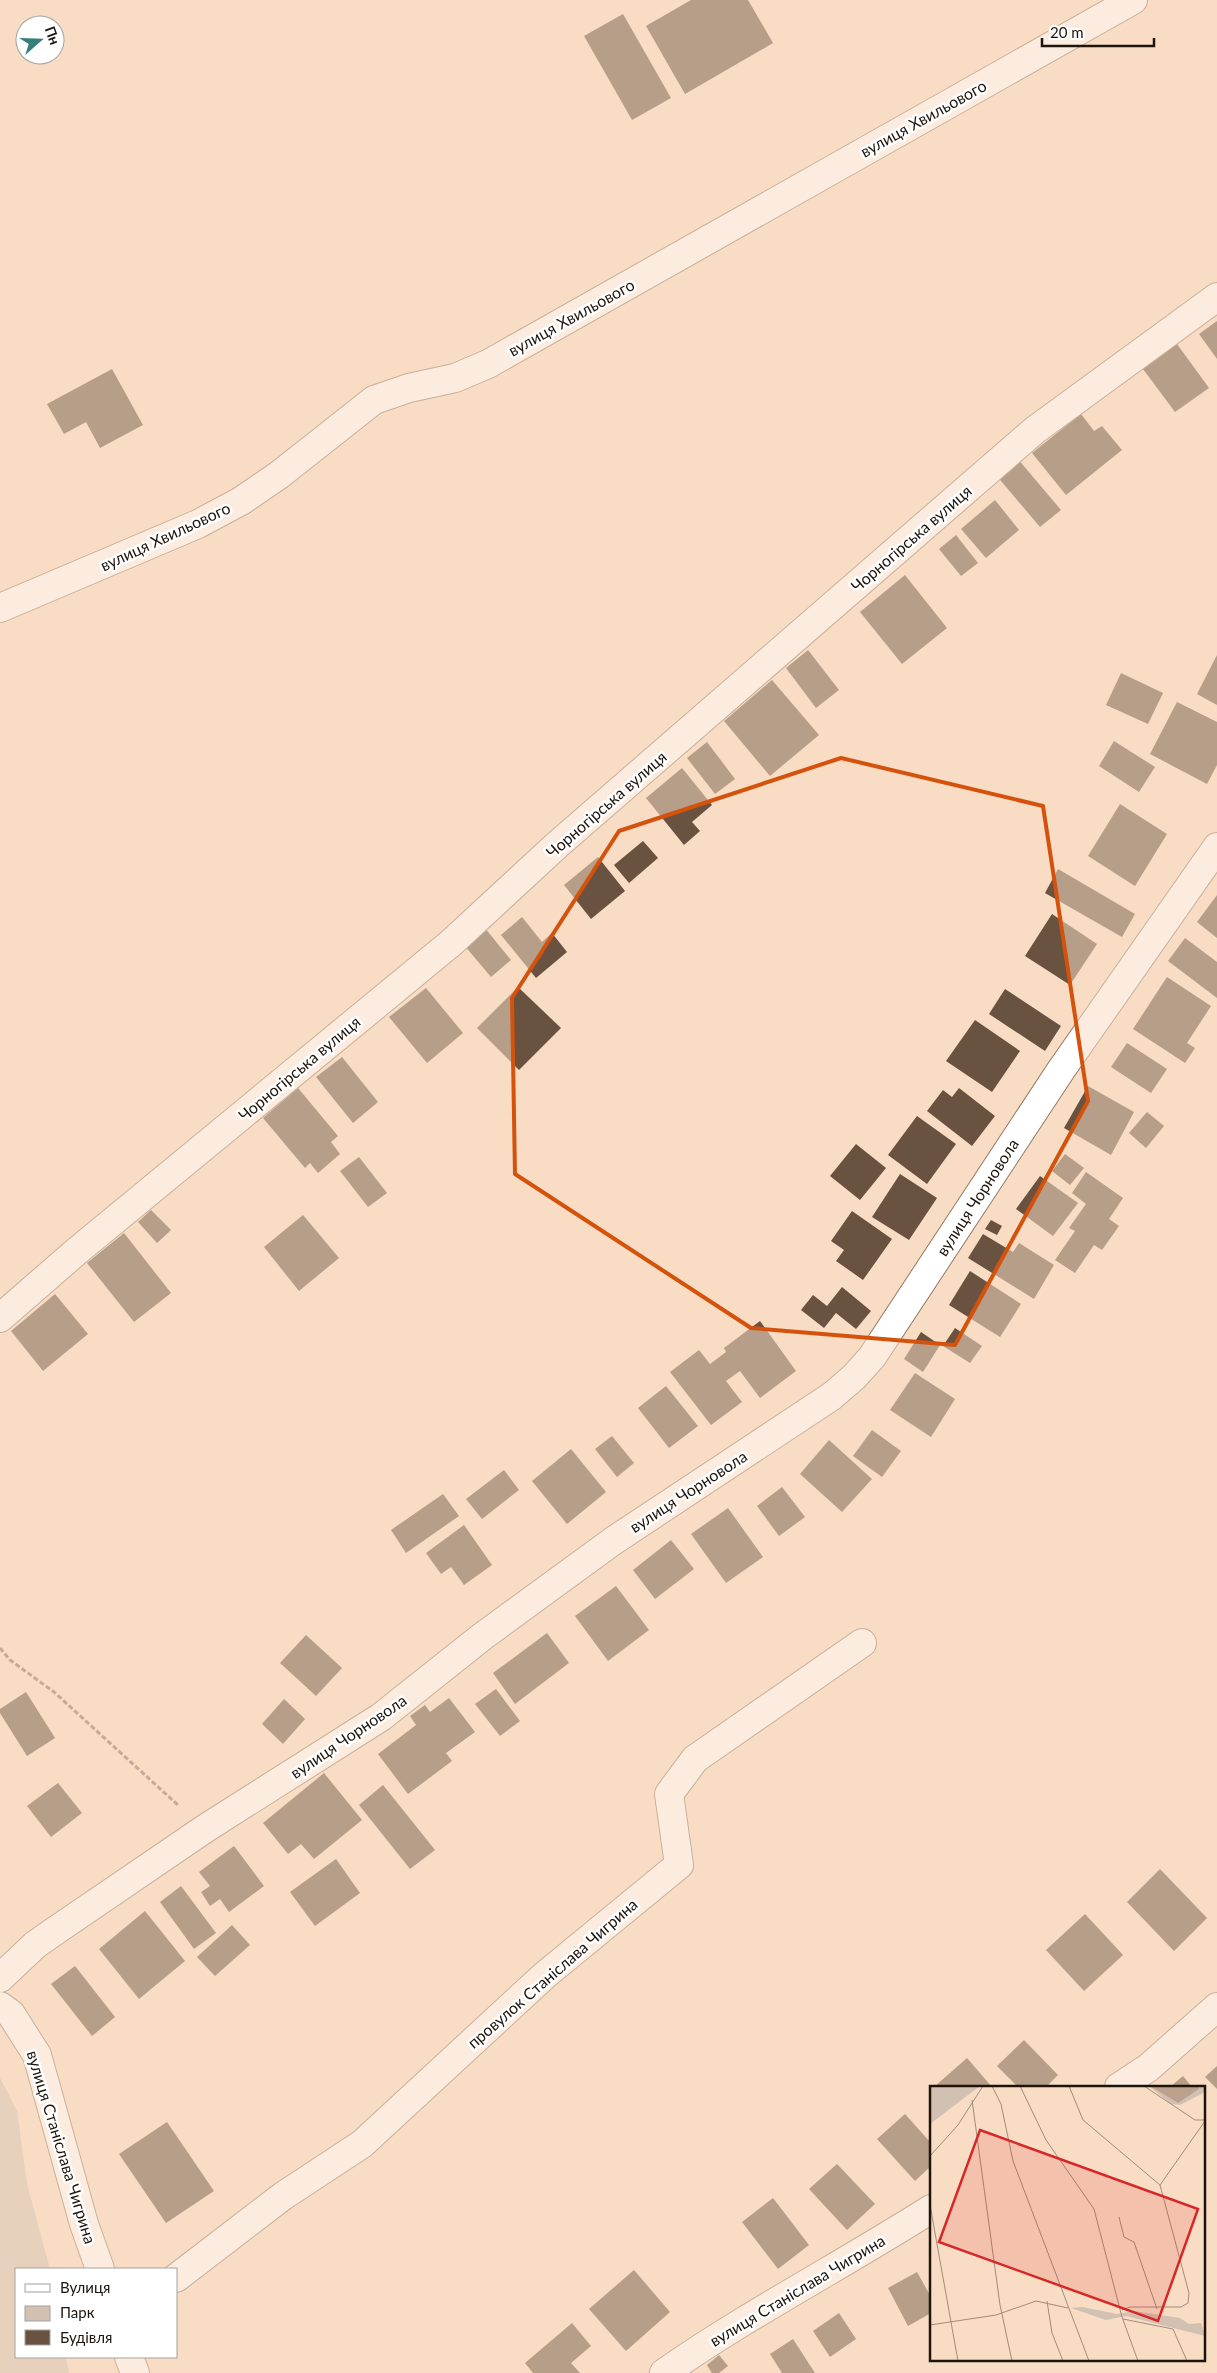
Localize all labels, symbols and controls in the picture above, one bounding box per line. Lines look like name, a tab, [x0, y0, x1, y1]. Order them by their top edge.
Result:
north arrow	[15, 15, 65, 65]
scale bar	[1042, 15, 1154, 47]
text: 20 m	[1050, 23, 1084, 41]
text: Пн	[42, 24, 64, 47]
street label: вулиця Хвильового	[857, 75, 989, 161]
street label: вулиця Хвильового	[505, 274, 637, 360]
street label: Чорногірська вулиця	[847, 481, 975, 595]
street label: вулиця Хвильового	[97, 498, 233, 574]
street label: Чорногірська вулиця	[542, 747, 670, 861]
street label: Чорногірська вулиця	[234, 1012, 364, 1124]
street label: вулиця Чорновола	[932, 1135, 1022, 1259]
street label: вулиця Чорновола	[626, 1446, 750, 1536]
street label: вулиця Чорновола	[286, 1690, 410, 1782]
street label: провулок Станіслава Чигрина	[463, 1894, 641, 2052]
street label: вулиця Станіслава Чигрина	[24, 2048, 100, 2246]
inset map	[930, 2086, 1204, 2360]
street label: вулиця Станіслава Чигрина	[706, 2230, 888, 2350]
legend	[15, 2268, 178, 2358]
text: Вулиця	[60, 2278, 110, 2296]
text: Парк	[60, 2303, 95, 2321]
text: Будівля	[60, 2328, 112, 2346]

